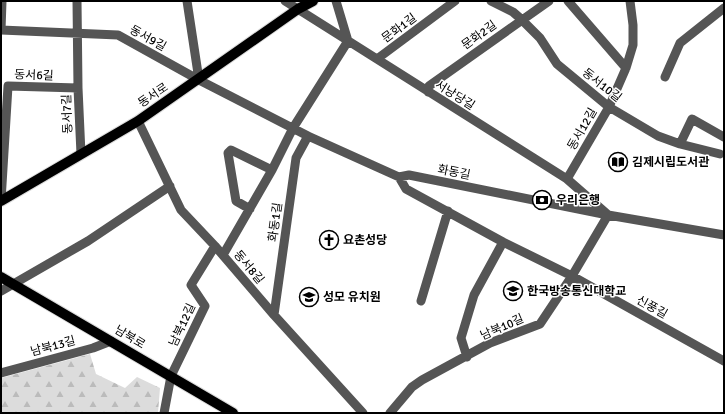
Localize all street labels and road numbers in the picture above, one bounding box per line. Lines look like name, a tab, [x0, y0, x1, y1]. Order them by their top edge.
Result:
street label: 문화1길	[379, 10, 420, 46]
street label: 문화2길	[459, 18, 500, 53]
street label: 동서9길	[127, 22, 169, 55]
street label: 동서10길	[579, 65, 624, 105]
street label: 동서6길	[14, 67, 54, 84]
street label: 서낭당길	[432, 77, 477, 113]
street label: 동서로	[135, 80, 171, 111]
street label: 동서7길	[59, 94, 76, 134]
street label: 동서12길	[564, 106, 600, 153]
street label: 화동길	[436, 162, 472, 183]
street label: 화동1길	[265, 201, 286, 243]
street label: 동서8길	[230, 247, 267, 287]
street label: 신풍길	[634, 293, 670, 322]
street label: 남북12길	[166, 301, 199, 349]
street label: 남북10길	[478, 311, 526, 344]
street label: 남북로	[112, 322, 148, 352]
street label: 남북13길	[29, 333, 77, 360]

